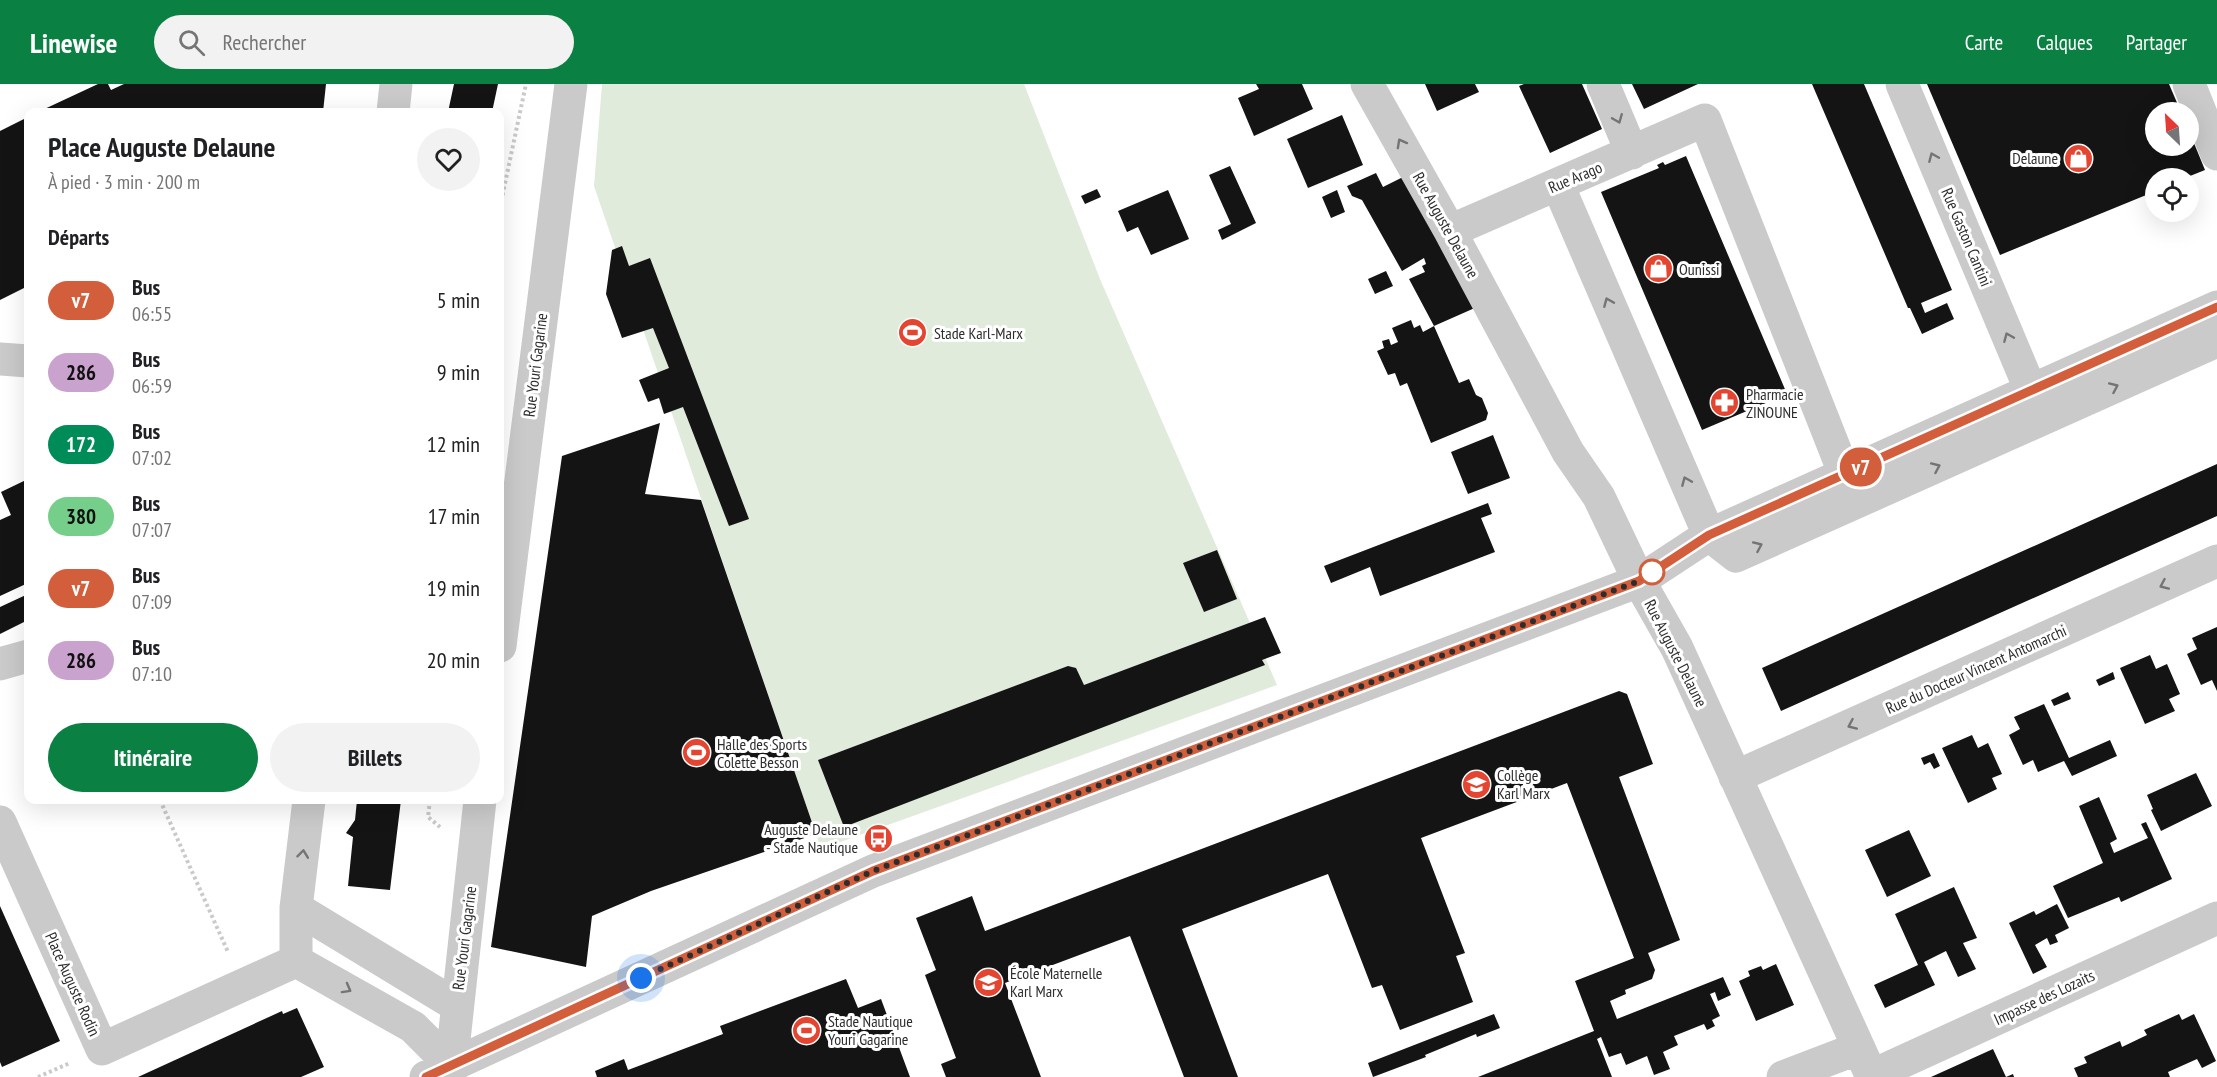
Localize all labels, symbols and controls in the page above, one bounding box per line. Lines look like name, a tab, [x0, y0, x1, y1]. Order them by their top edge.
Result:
search box	[154, 15, 574, 69]
text: Linewise	[30, 24, 118, 61]
icon: search	[175, 26, 208, 59]
text: Rechercher	[223, 28, 306, 56]
text: Carte	[1965, 29, 2003, 56]
text: Calques	[2036, 29, 2093, 56]
text: Partager	[2126, 29, 2187, 56]
north arrow	[2145, 102, 2199, 156]
map controls	[2145, 102, 2199, 222]
one-way arrow	[1611, 112, 1623, 123]
text: Place Auguste Delaune	[48, 128, 275, 165]
button: heart	[417, 128, 480, 191]
one-way arrow	[1397, 139, 1408, 150]
shop icon: Delaune	[2063, 142, 2095, 174]
place label: Delaune	[2012, 148, 2058, 168]
one-way arrow	[1928, 152, 1940, 163]
street label: Rue Arago	[1545, 157, 1605, 197]
button: locate	[2145, 168, 2199, 222]
text: À pied · 3 min · 200 m	[48, 169, 200, 195]
street label: Rue Auguste Delaune	[1409, 169, 1483, 281]
street label: Rue Gaston Cantini	[1937, 185, 1997, 289]
text: Départs	[48, 223, 109, 251]
shop icon: Ounissi	[1642, 253, 1674, 285]
place label: Ounissi	[1679, 259, 1720, 279]
text: Bus	[132, 273, 160, 301]
text: 5 min	[437, 286, 480, 314]
text: v7	[72, 287, 90, 314]
one-way arrow	[1603, 297, 1615, 308]
text: 06:55	[132, 301, 172, 327]
street label: Rue Youri Gagarine	[519, 312, 551, 418]
sports icon: Stade Karl-Marx	[897, 317, 929, 349]
place label: Stade Karl-Marx	[934, 323, 1023, 343]
one-way arrow	[2004, 332, 2016, 343]
text: Bus	[132, 345, 160, 373]
text: 9 min	[437, 358, 480, 386]
text: 286	[66, 359, 96, 386]
text: 06:59	[132, 373, 172, 399]
one-way arrow	[2107, 382, 2118, 394]
place label: Pharmacie ZINOUNE	[1746, 384, 1804, 422]
pharmacy icon: Pharmacie ZINOUNE	[1709, 387, 1741, 419]
text: Bus	[132, 417, 160, 445]
text: 12 min	[427, 430, 480, 458]
text: 172	[66, 431, 96, 458]
text: 07:02	[132, 445, 172, 471]
line badge: v7	[1834, 448, 1888, 487]
text: v7	[1852, 454, 1870, 481]
one-way arrow	[1929, 462, 1940, 474]
one-way arrow	[1681, 476, 1693, 487]
text: Bus	[132, 489, 160, 517]
text: 17 min	[428, 502, 480, 530]
text: 380	[66, 503, 96, 530]
text: 07:07	[132, 517, 172, 543]
one-way arrow	[1751, 542, 1762, 554]
unlabelled marker	[1639, 559, 1665, 585]
text: Bus	[132, 561, 160, 589]
text: 19 min	[427, 574, 480, 602]
text: v7	[72, 575, 90, 602]
one-way arrow	[2159, 577, 2170, 589]
text: 07:09	[132, 589, 172, 615]
street label: Rue Auguste Delaune	[1640, 596, 1712, 710]
street label: Rue du Docteur Vincent Antomarchi	[1883, 620, 2069, 718]
text: Bus	[132, 633, 160, 661]
text: 20 min	[427, 646, 480, 674]
text: 286	[66, 647, 96, 674]
text: 07:10	[132, 661, 172, 687]
one-way arrow	[1847, 717, 1858, 729]
button: Itinéraire	[48, 723, 258, 792]
button: Billets	[270, 723, 480, 792]
place label: Halle des Sports Colette Besson	[717, 734, 807, 772]
sports icon: Halle des Sports Colette Besson	[680, 737, 712, 769]
place label: Collège Karl Marx	[1497, 765, 1550, 803]
school or university icon: Collège Karl Marx	[1460, 768, 1492, 800]
place label: Auguste Delaune - Stade Nautique	[764, 819, 858, 857]
bus stop icon: Auguste Delaune - Stade Nautique	[863, 822, 895, 854]
one-way arrow	[296, 849, 308, 858]
street label: Rue Youri Gagarine	[448, 885, 480, 991]
street label: Place Auguste Rodin	[41, 929, 105, 1039]
your location	[626, 963, 656, 993]
place label: École Maternelle Karl Marx	[1010, 963, 1102, 1001]
street label: Impasse des Lozaits	[1990, 965, 2098, 1029]
school or university icon: École Maternelle Karl Marx	[973, 966, 1005, 998]
one-way arrow	[341, 982, 351, 994]
place label: Stade Nautique Youri Gagarine	[828, 1011, 913, 1049]
sports icon: Stade Nautique Youri Gagarine	[791, 1014, 823, 1046]

